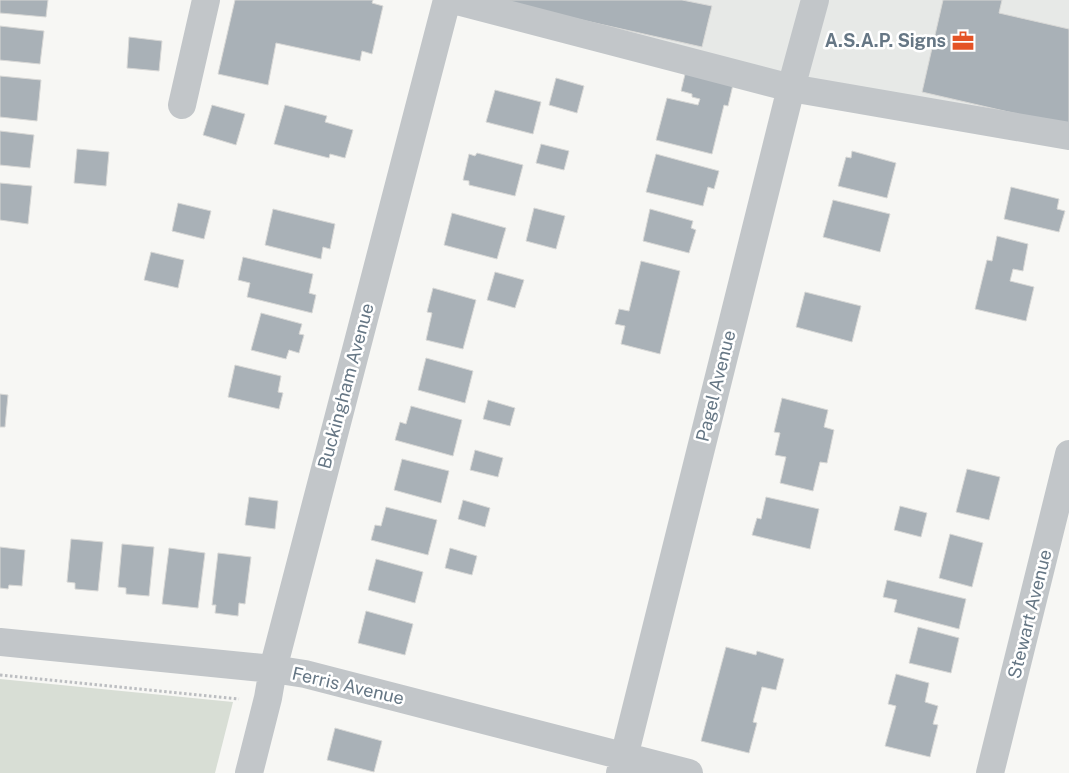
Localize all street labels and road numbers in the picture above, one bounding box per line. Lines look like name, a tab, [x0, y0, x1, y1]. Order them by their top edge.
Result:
street label: Buckingham Avenue	[313, 301, 378, 471]
street label: Pagel Avenue	[692, 328, 739, 444]
street label: Stewart Avenue	[1003, 547, 1056, 681]
street label: Ferris Avenue	[290, 662, 406, 709]

